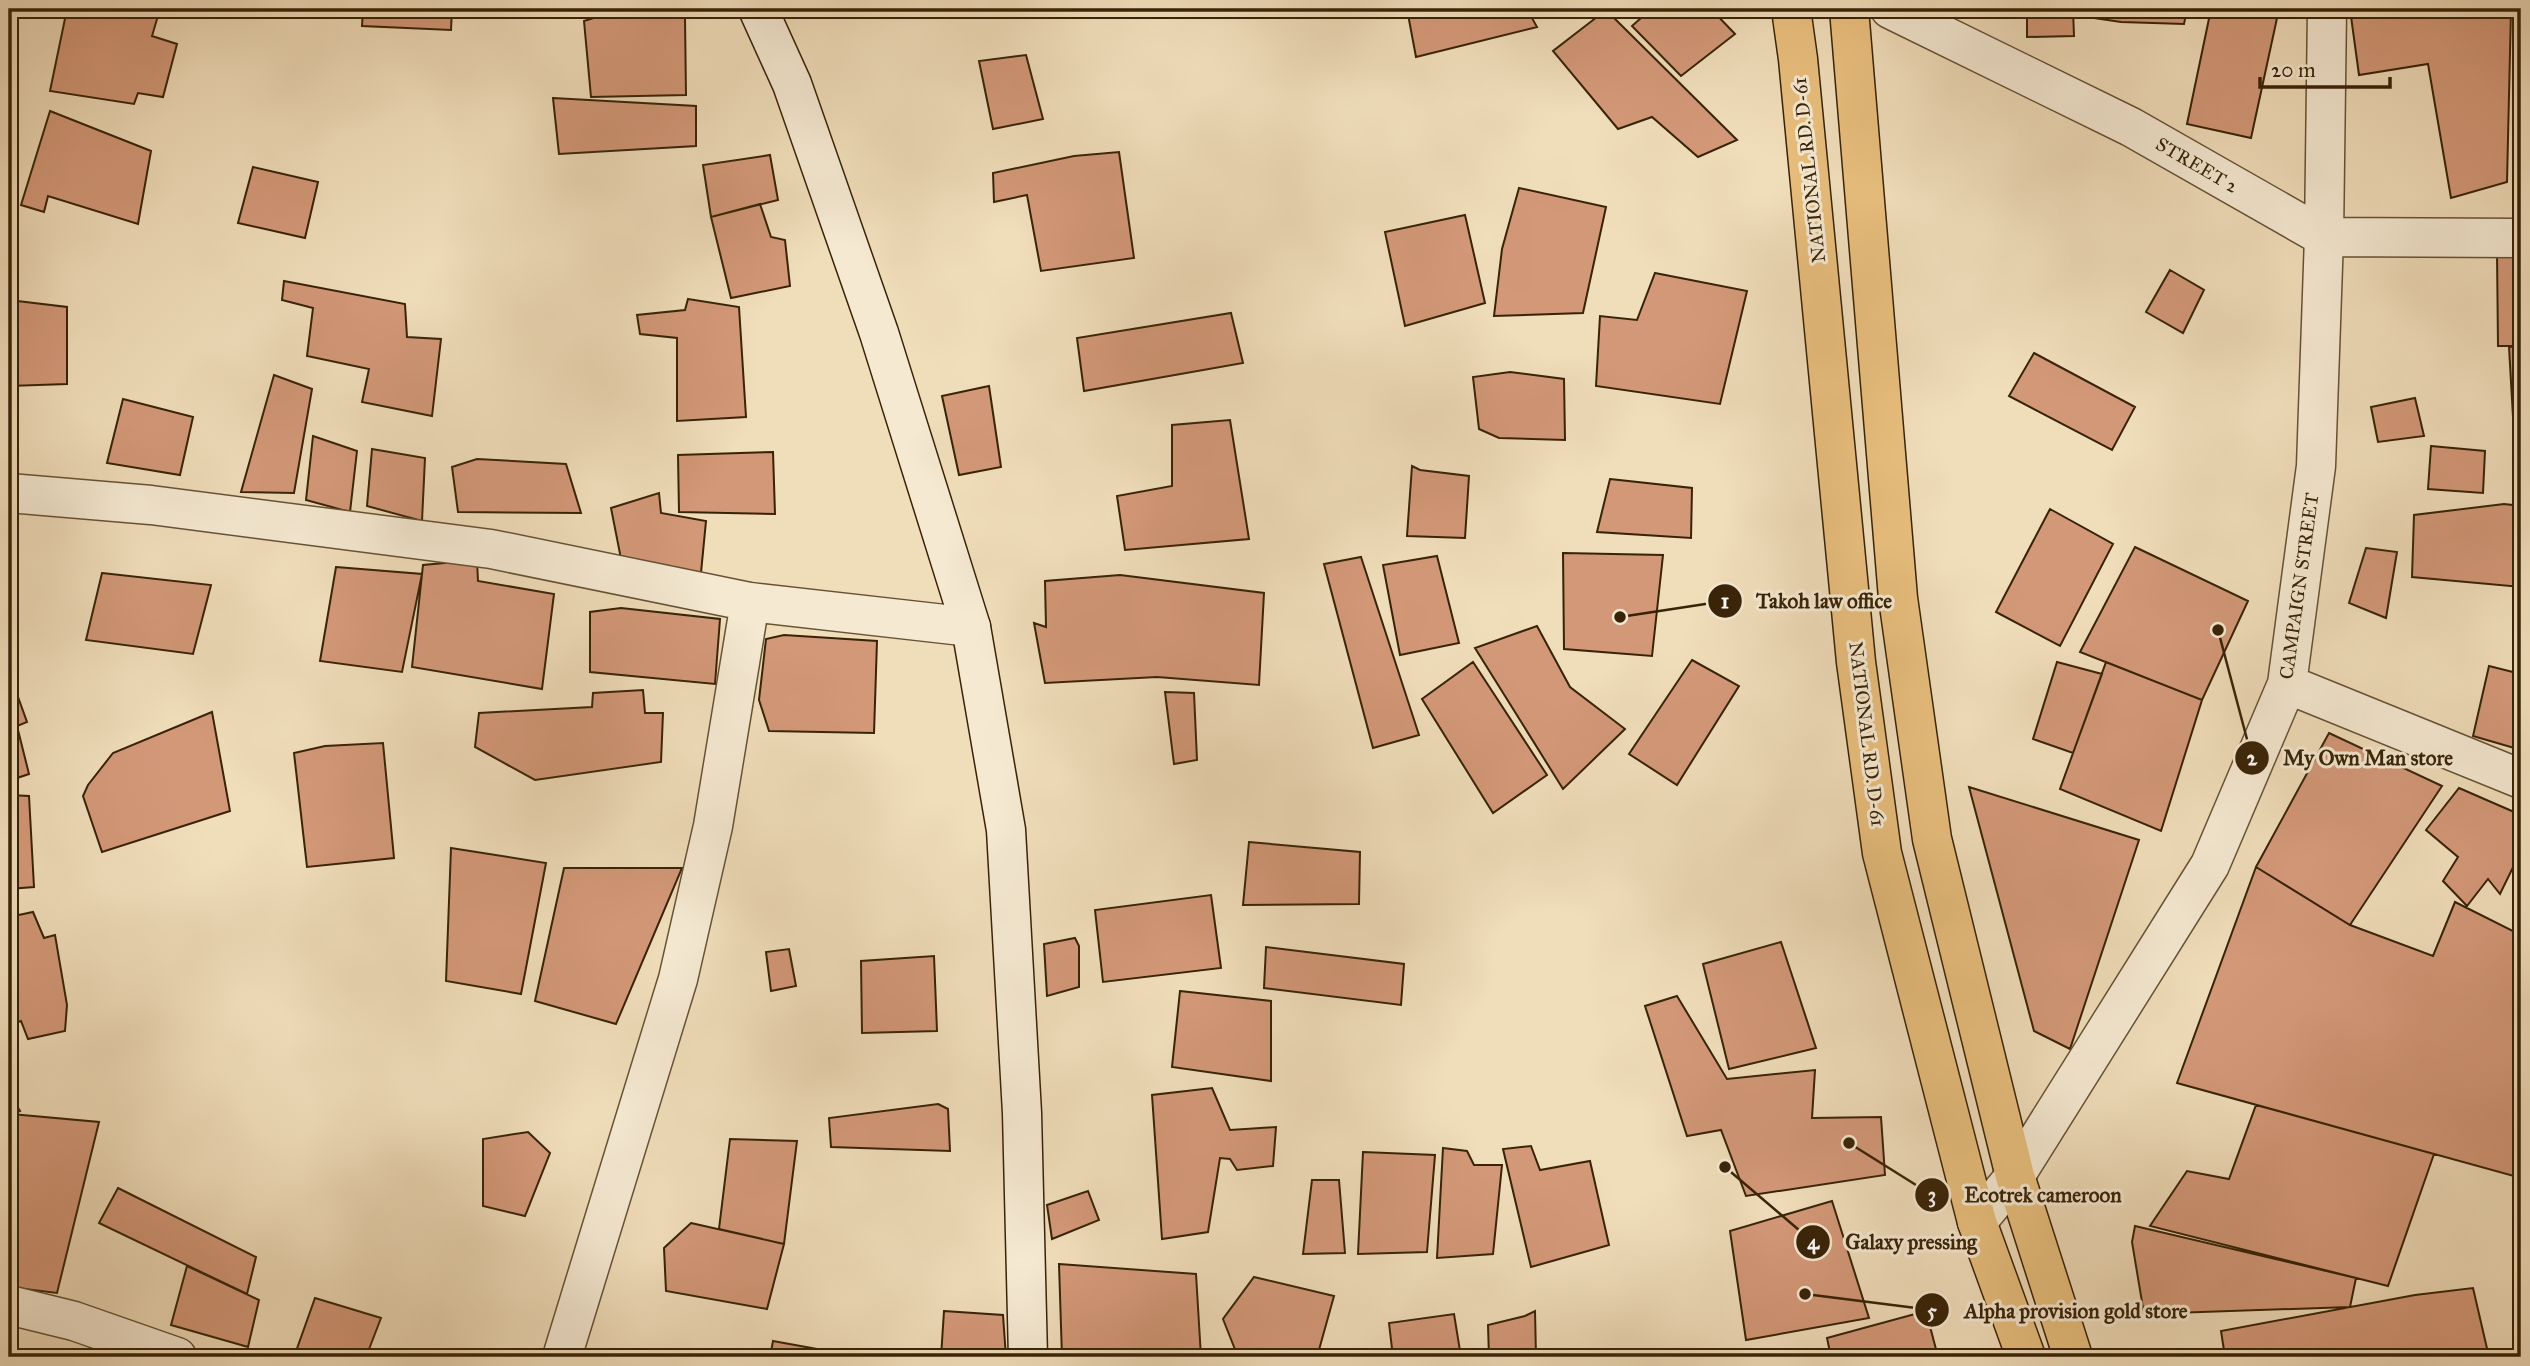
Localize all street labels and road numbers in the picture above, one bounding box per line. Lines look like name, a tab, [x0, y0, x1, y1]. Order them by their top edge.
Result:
street label: NATIONAL RD. D-61	[1788, 76, 1830, 264]
street label: STREET 2	[2152, 132, 2243, 198]
street label: CAMPAIGN STREET	[2275, 491, 2323, 681]
street label: NATIONAL RD. D-61	[1844, 640, 1890, 828]

